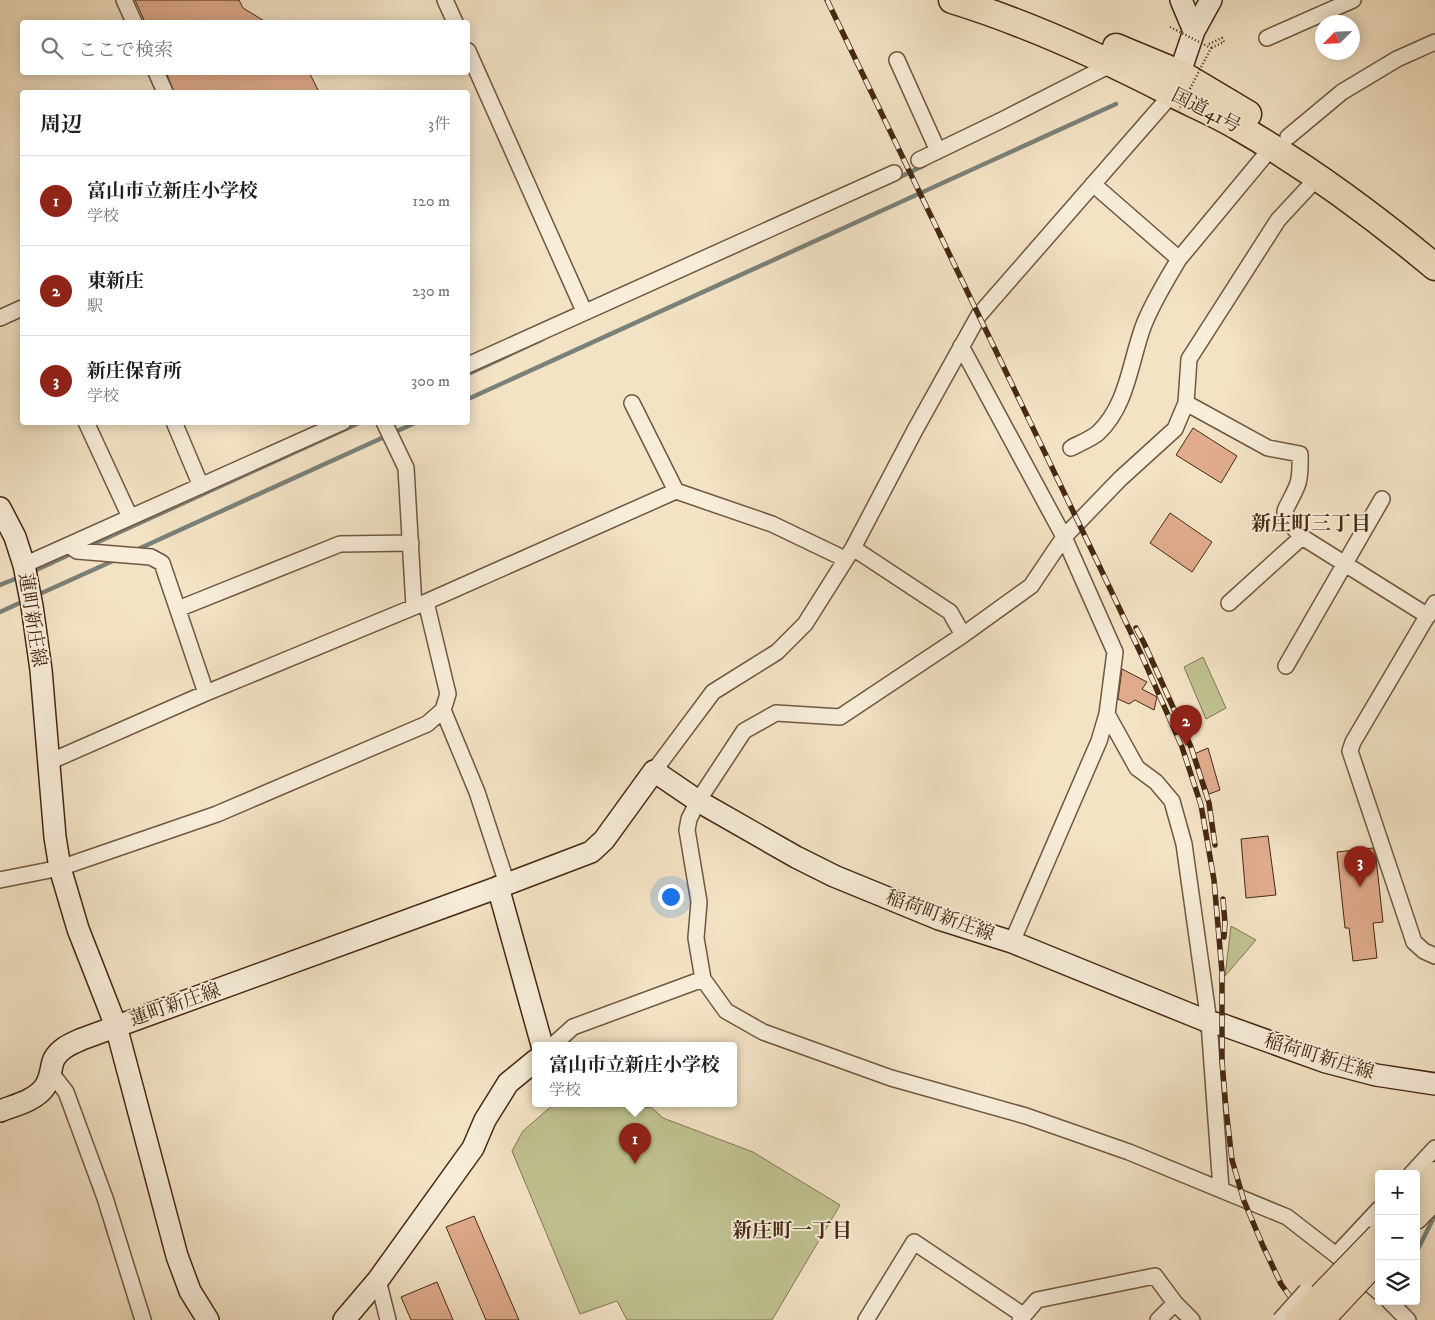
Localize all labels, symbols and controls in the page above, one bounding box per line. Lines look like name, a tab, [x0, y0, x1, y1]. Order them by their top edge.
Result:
north arrow	[1315, 15, 1360, 60]
search box	[20, 20, 470, 75]
icon: search	[38, 34, 66, 62]
text: ここで検索	[78, 39, 173, 62]
street label: 国道41号	[1167, 84, 1245, 138]
text: 周辺	[40, 112, 82, 138]
text: 3件	[428, 114, 450, 134]
text: 富山市立新庄小学校	[87, 180, 258, 203]
text: 1	[53, 191, 59, 211]
text: 120 m	[412, 191, 450, 211]
text: 学校	[87, 206, 119, 226]
text: 東新庄	[87, 270, 144, 293]
text: 2	[52, 281, 60, 301]
text: 230 m	[412, 281, 450, 301]
text: 駅	[87, 296, 103, 316]
text: 新庄保育所	[87, 360, 182, 383]
text: 3	[53, 371, 59, 391]
text: 300 m	[411, 371, 450, 391]
text: 学校	[87, 386, 119, 406]
district label: 新庄町三丁目	[1251, 512, 1371, 537]
street label: 蓮町新庄線	[13, 571, 51, 669]
pin: 2	[1170, 705, 1202, 746]
pin: 3	[1344, 846, 1376, 887]
your location	[658, 884, 684, 910]
street label: 稲荷町新庄線	[882, 886, 998, 946]
street label: 蓮町新庄線	[126, 979, 224, 1031]
street label: 稲荷町新庄線	[1261, 1029, 1377, 1085]
popup	[532, 1042, 737, 1107]
text: 富山市立新庄小学校	[549, 1054, 720, 1077]
text: 学校	[549, 1080, 581, 1100]
pin: 1	[619, 1123, 651, 1164]
map controls	[1375, 1170, 1420, 1305]
button: +	[1375, 1170, 1420, 1215]
button: −	[1375, 1215, 1420, 1260]
district label: 新庄町一丁目	[732, 1219, 852, 1244]
button: layers	[1375, 1260, 1420, 1305]

